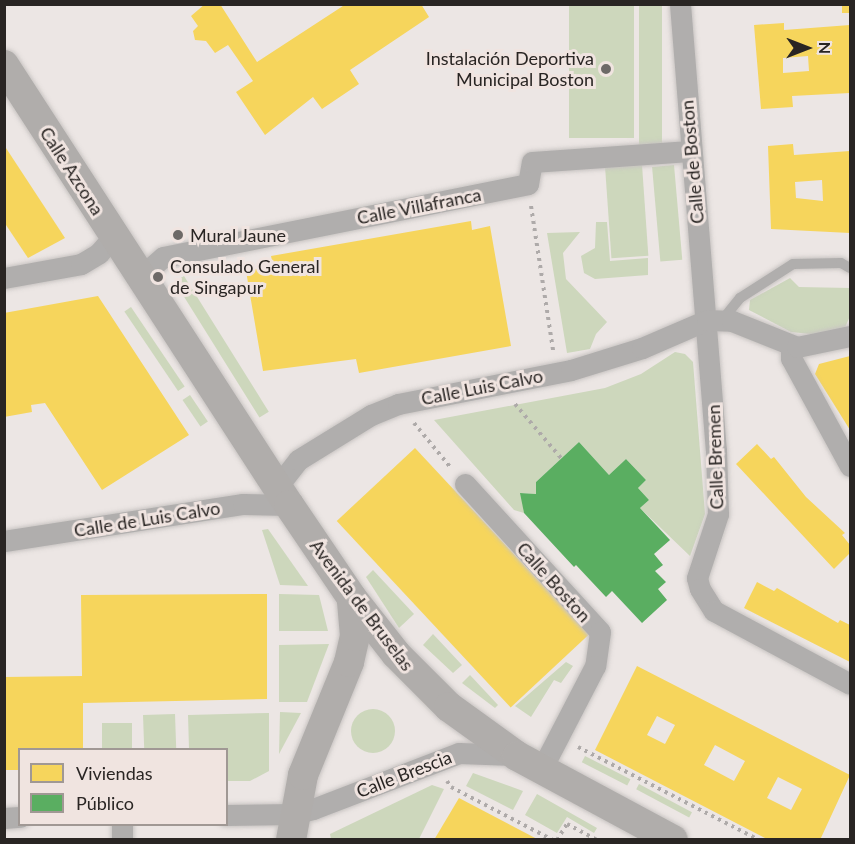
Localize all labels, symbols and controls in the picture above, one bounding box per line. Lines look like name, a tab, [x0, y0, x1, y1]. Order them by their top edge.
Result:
north arrow	[777, 18, 837, 78]
text: N	[816, 42, 835, 54]
place label: Instalación Deportiva Municipal Boston	[426, 48, 594, 90]
marker: Instalación Deportiva Municipal Boston	[599, 62, 613, 76]
street label: Calle de Boston	[676, 99, 708, 225]
street label: Calle Azcona	[35, 123, 109, 219]
street label: Calle Villafranca	[355, 183, 483, 229]
place label: Mural Jaune	[190, 224, 287, 246]
marker: Mural Jaune	[171, 228, 185, 242]
place label: Consulado General de Singapur	[170, 256, 320, 298]
marker: Consulado General de Singapur	[151, 270, 165, 284]
street label: Calle Luis Calvo	[419, 365, 545, 409]
street label: Calle Bremen	[702, 404, 728, 510]
street label: Calle de Luis Calvo	[72, 497, 222, 541]
street label: Avenida de Bruselas	[306, 535, 418, 675]
street label: Calle Boston	[513, 538, 595, 626]
street label: Calle Brescia	[353, 746, 455, 802]
legend	[18, 748, 228, 826]
text: Viviendas	[76, 762, 152, 784]
text: Público	[76, 792, 134, 814]

